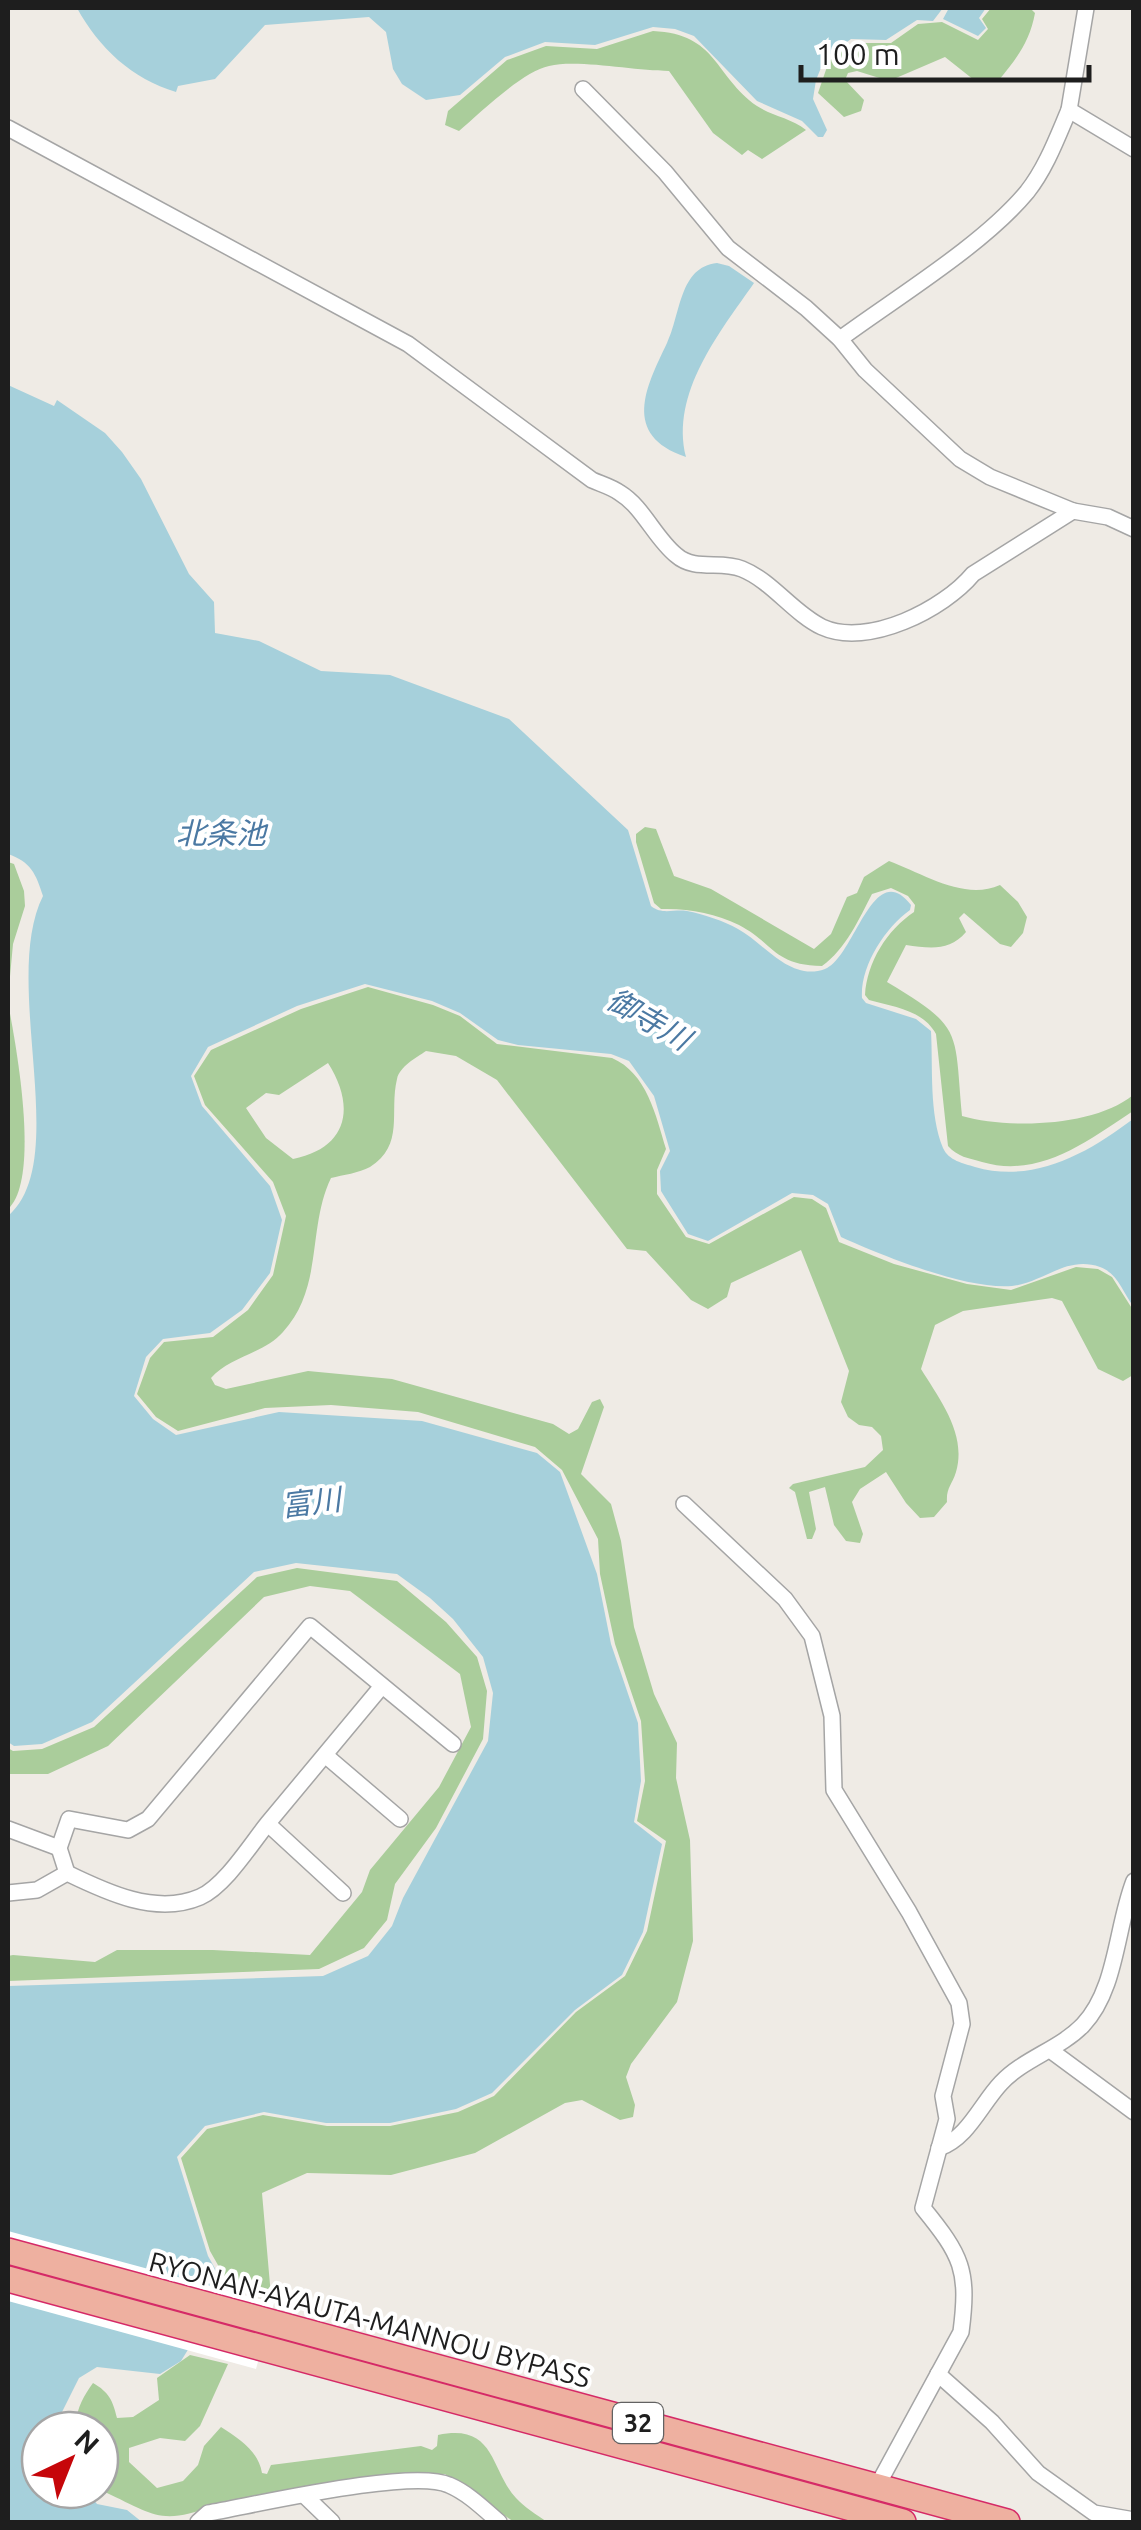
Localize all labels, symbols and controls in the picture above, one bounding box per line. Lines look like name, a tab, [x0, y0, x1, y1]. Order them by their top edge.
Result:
scale bar	[801, 20, 1088, 82]
text: 100 m	[816, 37, 900, 71]
water label: 北条池	[176, 816, 269, 850]
water label: 御寺川	[602, 982, 699, 1058]
water label: 富川	[279, 1481, 346, 1523]
street label: RYONAN-AYAUTA-MANNOU BYPASS	[146, 2245, 594, 2393]
road number: 32	[613, 2403, 663, 2443]
north arrow	[20, 2410, 120, 2510]
text: N	[69, 2423, 106, 2460]

